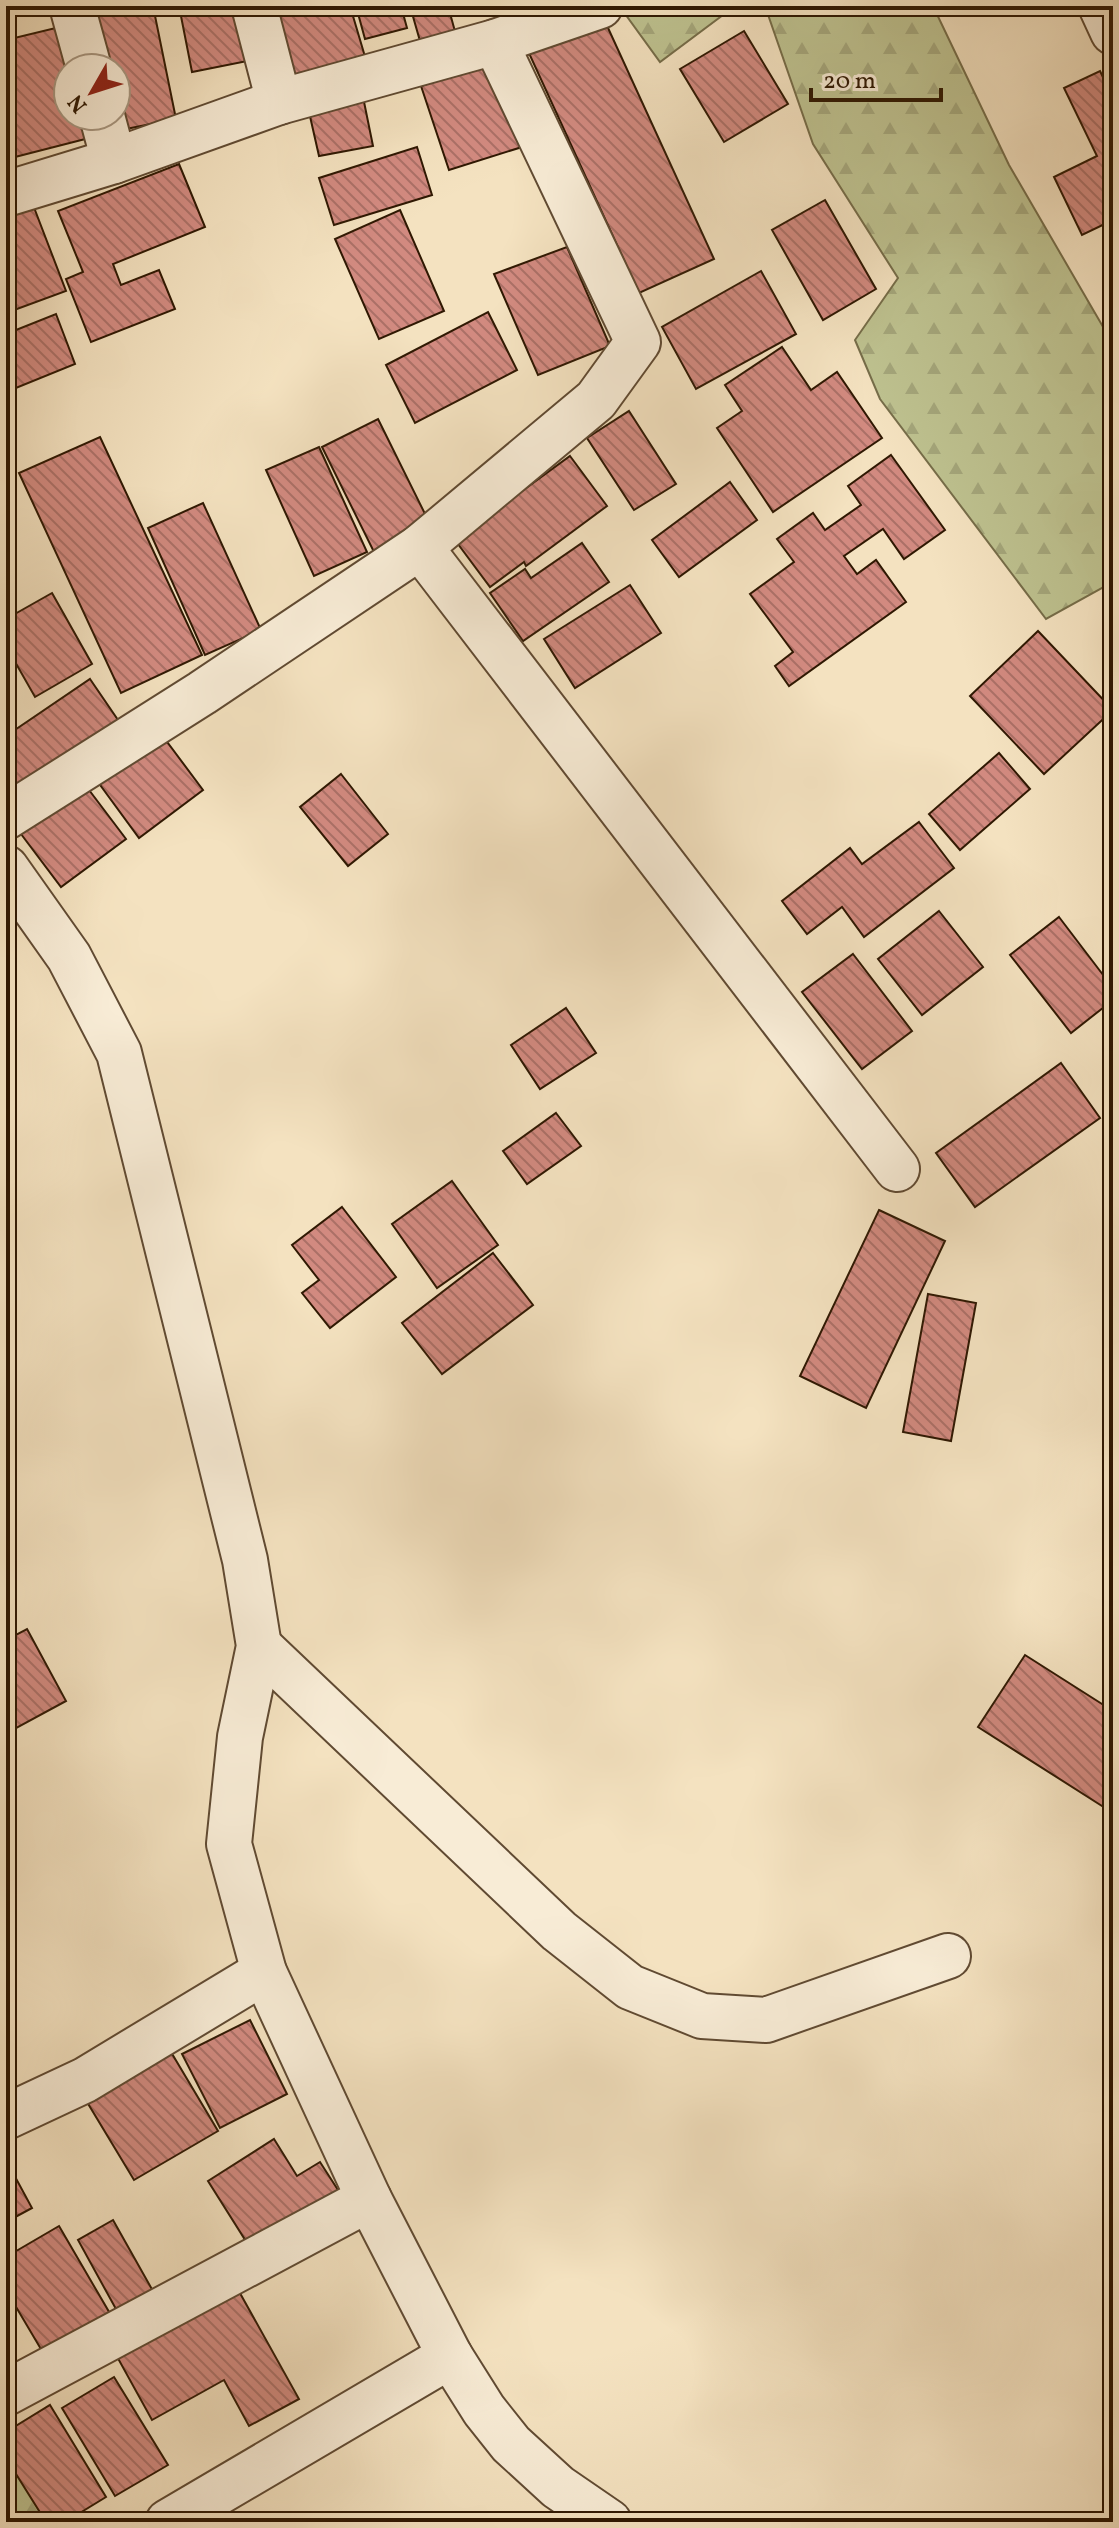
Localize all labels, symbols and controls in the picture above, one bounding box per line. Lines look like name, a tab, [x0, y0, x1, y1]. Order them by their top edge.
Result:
north arrow	[52, 52, 132, 132]
scale bar	[811, 52, 941, 102]
text: 20 m	[823, 65, 876, 99]
text: N	[61, 87, 95, 119]

